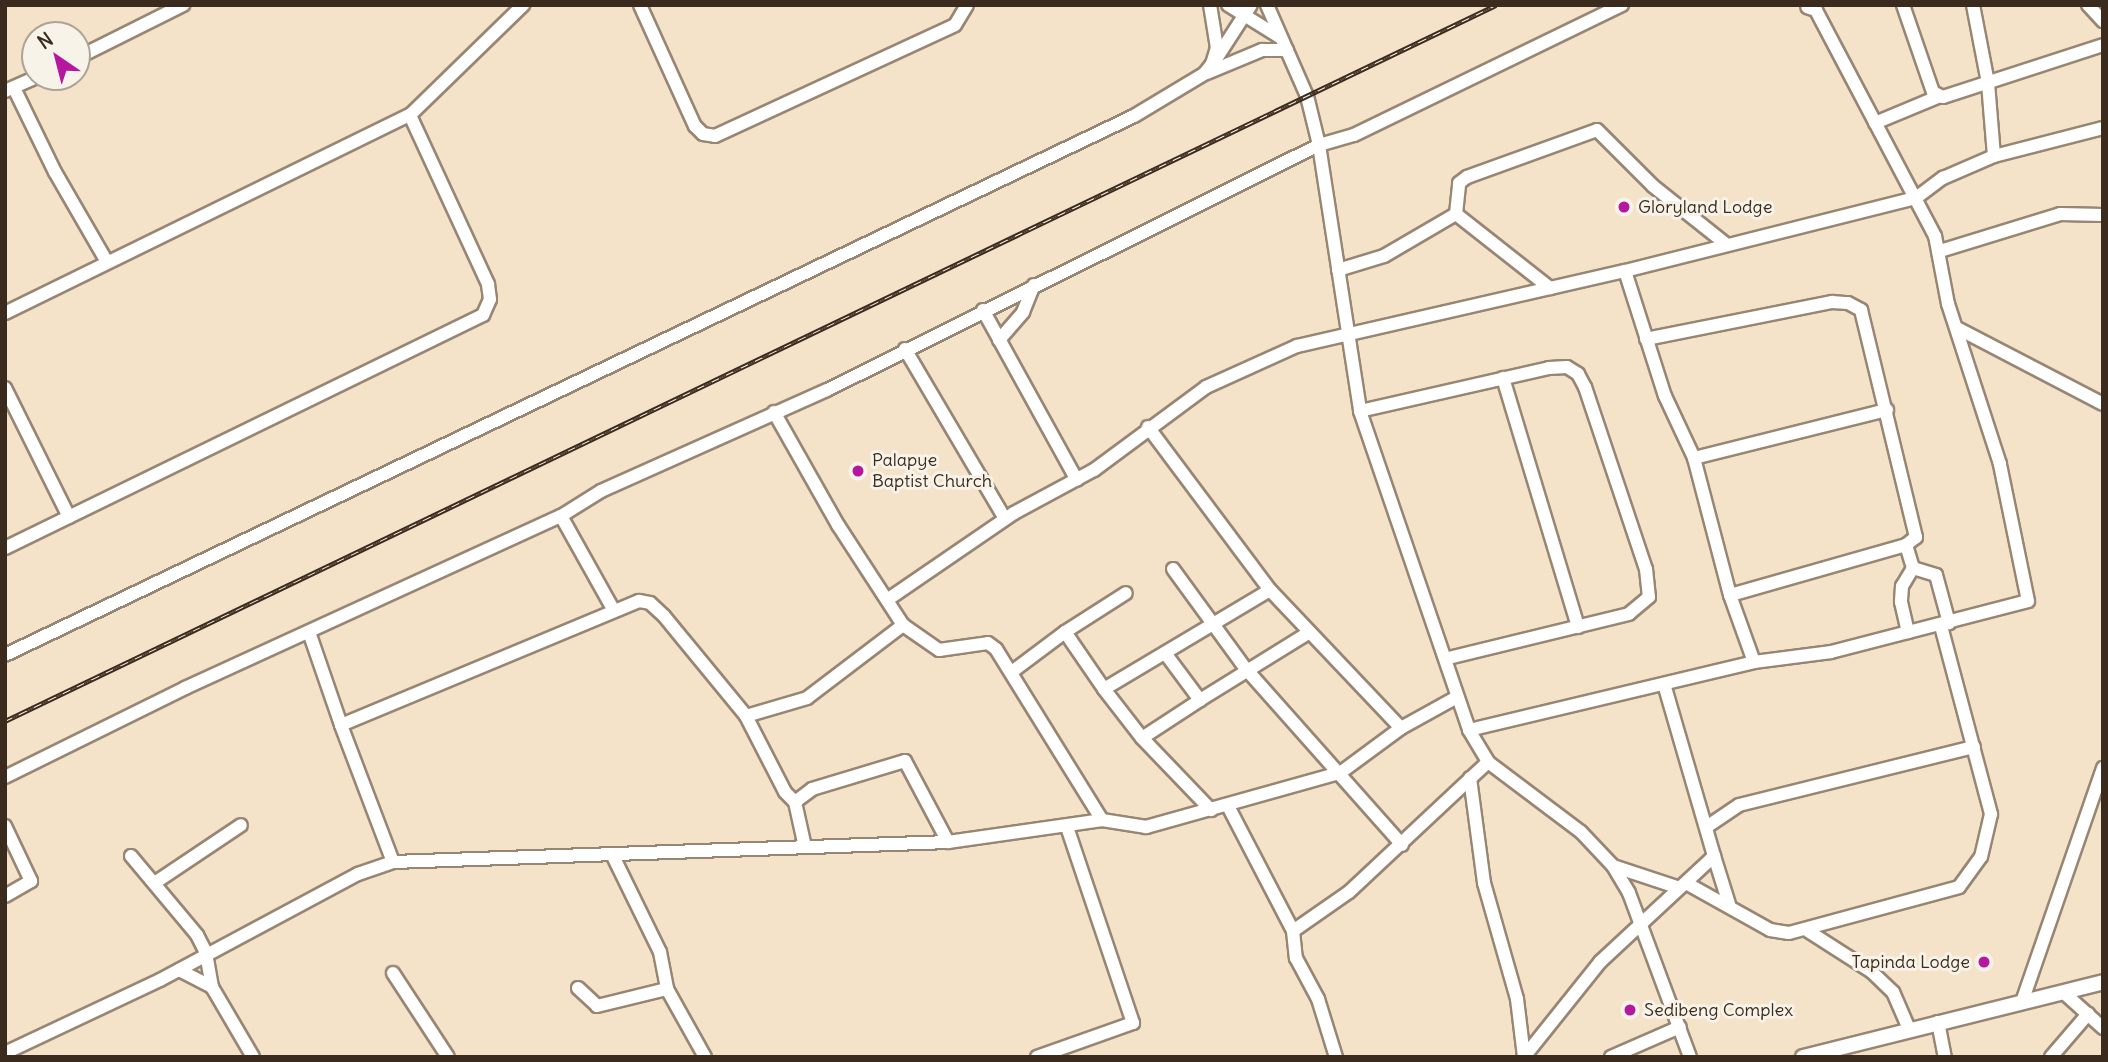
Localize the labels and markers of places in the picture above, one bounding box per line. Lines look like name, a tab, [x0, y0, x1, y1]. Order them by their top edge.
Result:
place label: Gloryland Lodge	[1638, 196, 1772, 218]
marker: Gloryland Lodge	[1616, 199, 1632, 215]
place label: Palapye Baptist Church	[872, 450, 992, 492]
marker: Palapye Baptist Church	[850, 463, 866, 479]
place label: Tapinda Lodge	[1852, 951, 1970, 973]
marker: Tapinda Lodge	[1976, 954, 1992, 970]
place label: Sedibeng Complex	[1644, 999, 1793, 1021]
marker: Sedibeng Complex	[1622, 1002, 1638, 1018]

